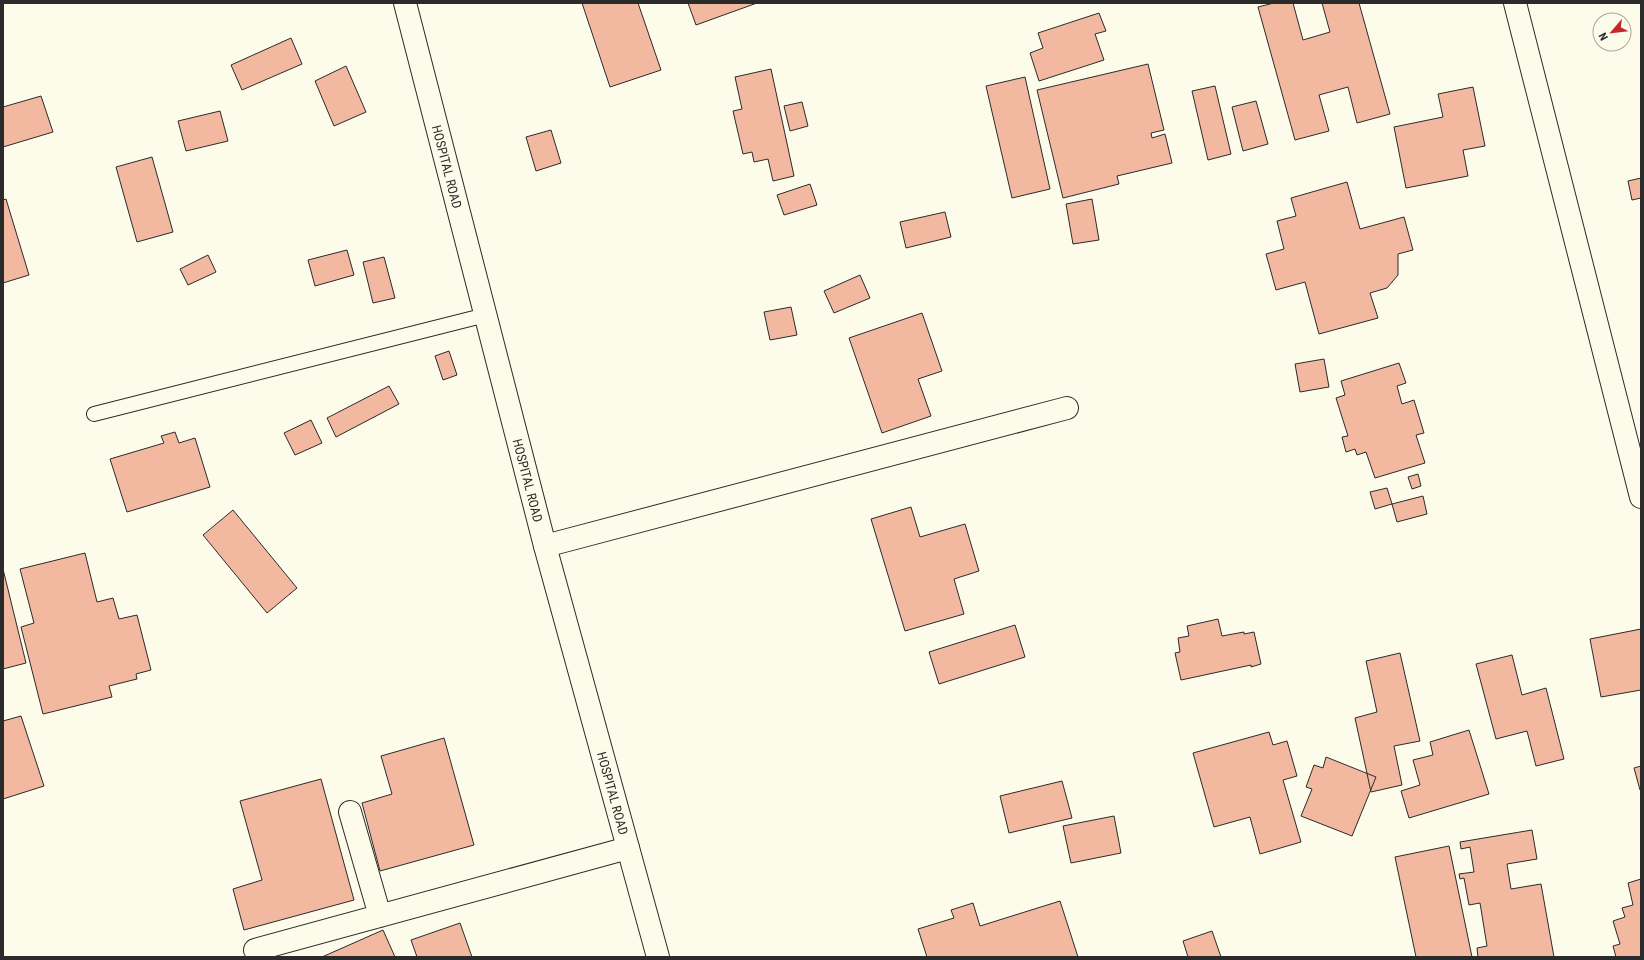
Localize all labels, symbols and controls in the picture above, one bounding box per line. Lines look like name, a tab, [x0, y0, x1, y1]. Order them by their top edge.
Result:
north arrow	[1592, 12, 1632, 52]
text: N	[1596, 30, 1611, 42]
street label: HOSPITAL ROAD	[429, 124, 465, 210]
street label: HOSPITAL ROAD	[510, 437, 546, 524]
street label: HOSPITAL ROAD	[594, 750, 631, 836]

